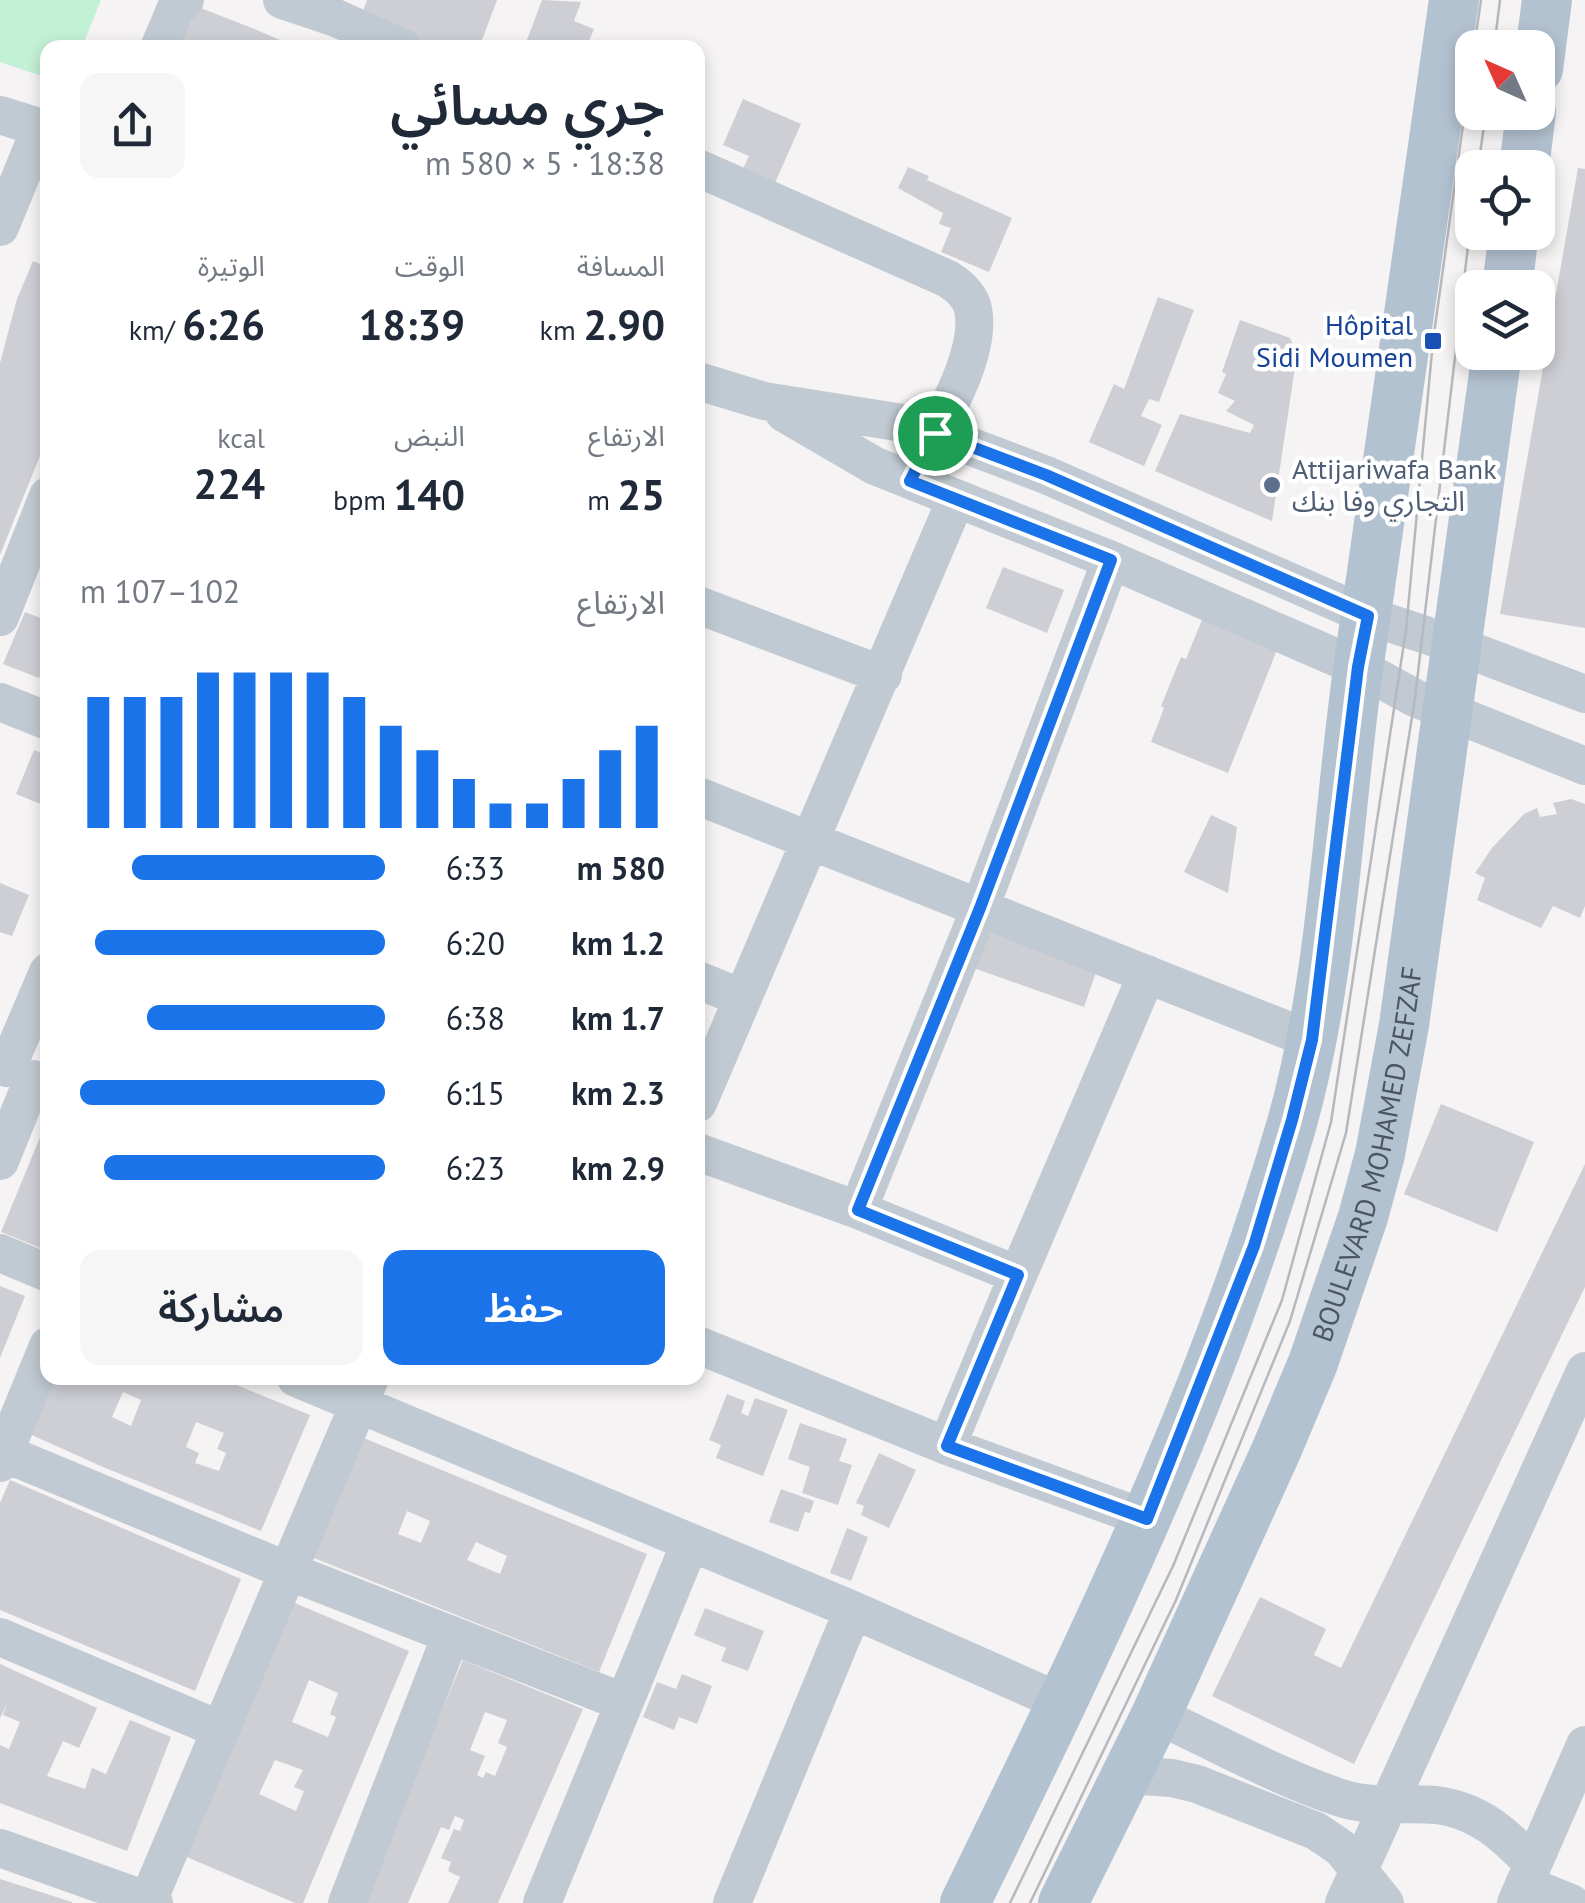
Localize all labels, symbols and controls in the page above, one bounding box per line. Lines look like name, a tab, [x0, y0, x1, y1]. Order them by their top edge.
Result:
north arrow	[1455, 30, 1555, 130]
map controls	[1455, 30, 1555, 370]
text: جري مسائي	[390, 69, 665, 140]
button: share	[80, 73, 185, 178]
text: 18:38 · 5 × 580 m	[425, 142, 665, 184]
button: locate	[1455, 150, 1555, 250]
text: الوتيرة	[198, 247, 265, 284]
text: الوقت	[395, 247, 465, 284]
text: المسافة	[577, 247, 665, 284]
button: layers	[1455, 270, 1555, 370]
text: 6:26	[182, 297, 265, 352]
text: 18:39	[358, 297, 465, 352]
text: 2.90	[583, 297, 665, 352]
place label: Hôpital Sidi Moumen	[1256, 306, 1413, 375]
text: /km	[129, 311, 182, 348]
text: km	[540, 311, 583, 348]
marker: Hôpital Sidi Moumen	[1422, 330, 1444, 352]
pin	[893, 391, 978, 476]
icon: arrive	[908, 406, 963, 461]
text: النبض	[394, 417, 465, 454]
text: الارتفاع	[588, 417, 665, 454]
text: kcal	[217, 419, 265, 456]
place label: Attijariwafa Bank التجاري وفا بنك	[1292, 450, 1497, 522]
text: 224	[194, 456, 265, 511]
text: 140	[394, 467, 465, 522]
text: 25	[617, 467, 665, 522]
marker: Attijariwafa Bank التجاري وفا بنك	[1261, 474, 1283, 496]
text: bpm	[333, 481, 394, 518]
text: m	[587, 481, 617, 518]
text: 102–107 m	[80, 570, 240, 612]
text: الارتفاع	[577, 581, 665, 623]
text: 6:33	[446, 847, 505, 889]
text: 580 m	[577, 847, 665, 889]
text: 6:20	[446, 922, 505, 964]
text: 1.2 km	[571, 922, 665, 964]
street label: BOULEVARD MOHAMED ZEFZAF	[1303, 964, 1430, 1346]
text: 6:38	[446, 997, 505, 1039]
text: 1.7 km	[571, 997, 665, 1039]
text: 6:15	[446, 1072, 505, 1114]
text: 2.3 km	[571, 1072, 665, 1114]
text: 6:23	[446, 1147, 505, 1189]
text: 2.9 km	[571, 1147, 665, 1189]
button: مشاركة	[80, 1250, 363, 1365]
button: حفظ	[383, 1250, 665, 1365]

